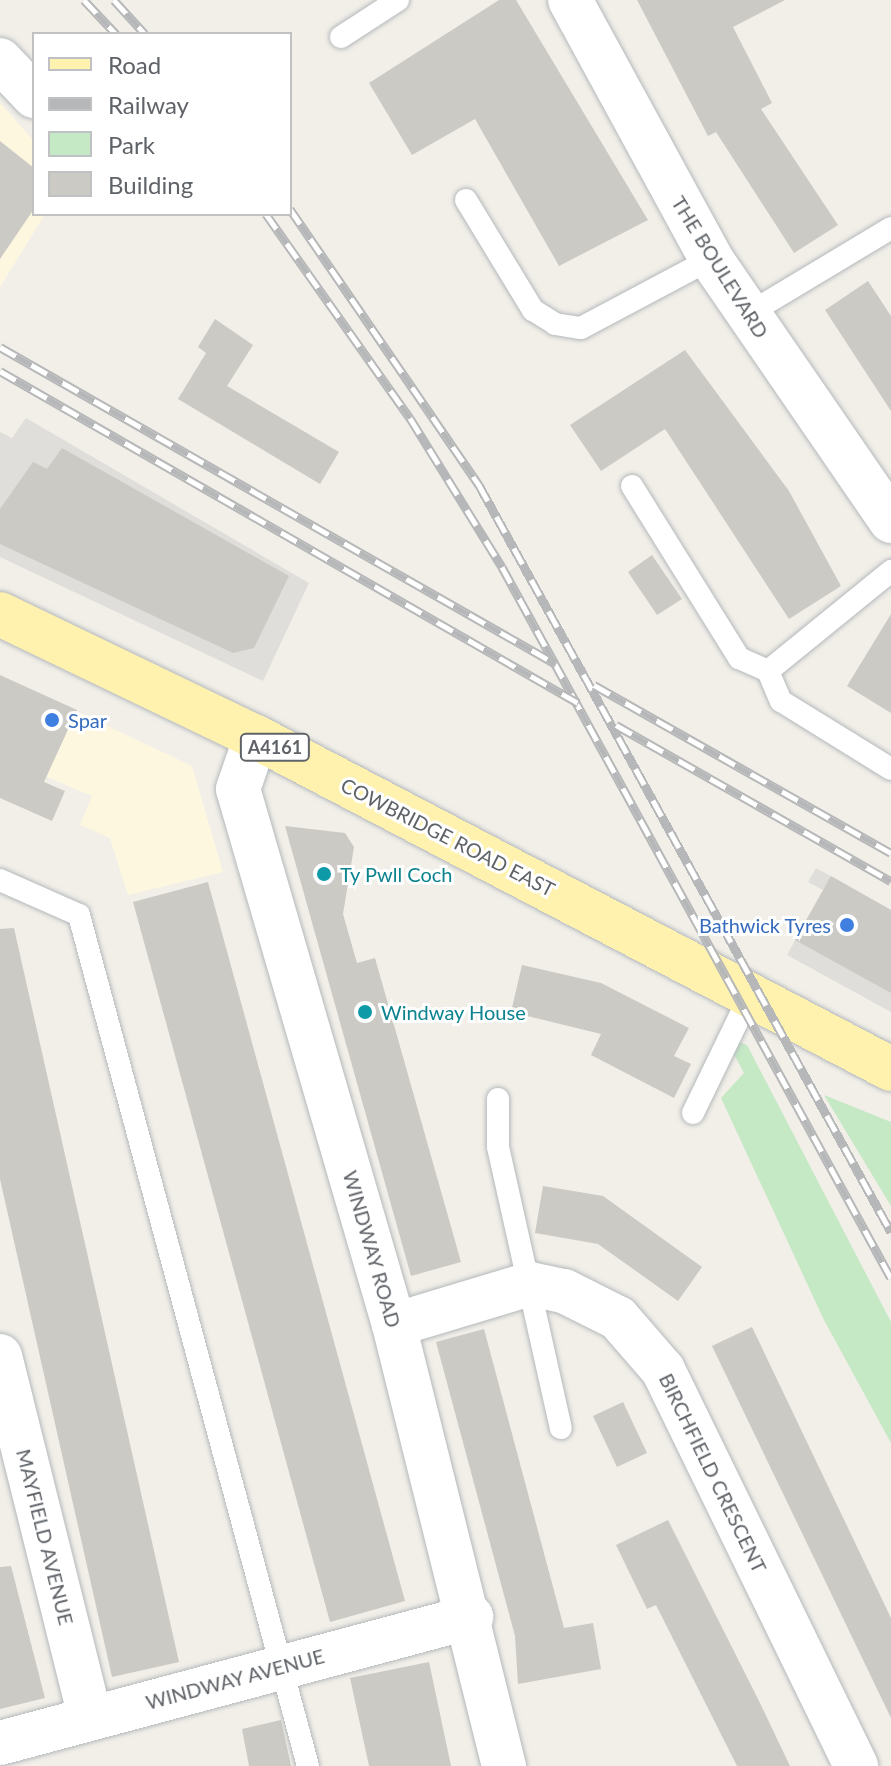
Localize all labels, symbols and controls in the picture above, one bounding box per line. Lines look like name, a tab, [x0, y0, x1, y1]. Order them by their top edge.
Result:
legend	[32, 32, 292, 216]
text: Road	[108, 50, 161, 79]
text: Railway	[108, 90, 189, 119]
text: Park	[108, 130, 155, 159]
text: Building	[108, 170, 193, 199]
street label: THE BOULEVARD	[667, 192, 773, 342]
place label: Spar	[68, 708, 107, 732]
marker: Spar	[43, 711, 61, 729]
road number: A4161	[239, 733, 311, 761]
street label: COWBRIDGE ROAD EAST	[337, 773, 559, 901]
place label: Ty Pwll Coch	[340, 862, 453, 886]
marker: Ty Pwll Coch	[315, 865, 333, 883]
place label: Bathwick Tyres	[698, 913, 831, 937]
marker: Bathwick Tyres	[838, 916, 856, 934]
place label: Windway House	[381, 1000, 526, 1024]
marker: Windway House	[356, 1003, 374, 1021]
street label: WINDWAY ROAD	[338, 1167, 406, 1331]
street label: BIRCHFIELD CRESCENT	[654, 1369, 772, 1577]
street label: MAYFIELD AVENUE	[11, 1446, 79, 1628]
street label: WINDWAY AVENUE	[142, 1643, 328, 1715]

